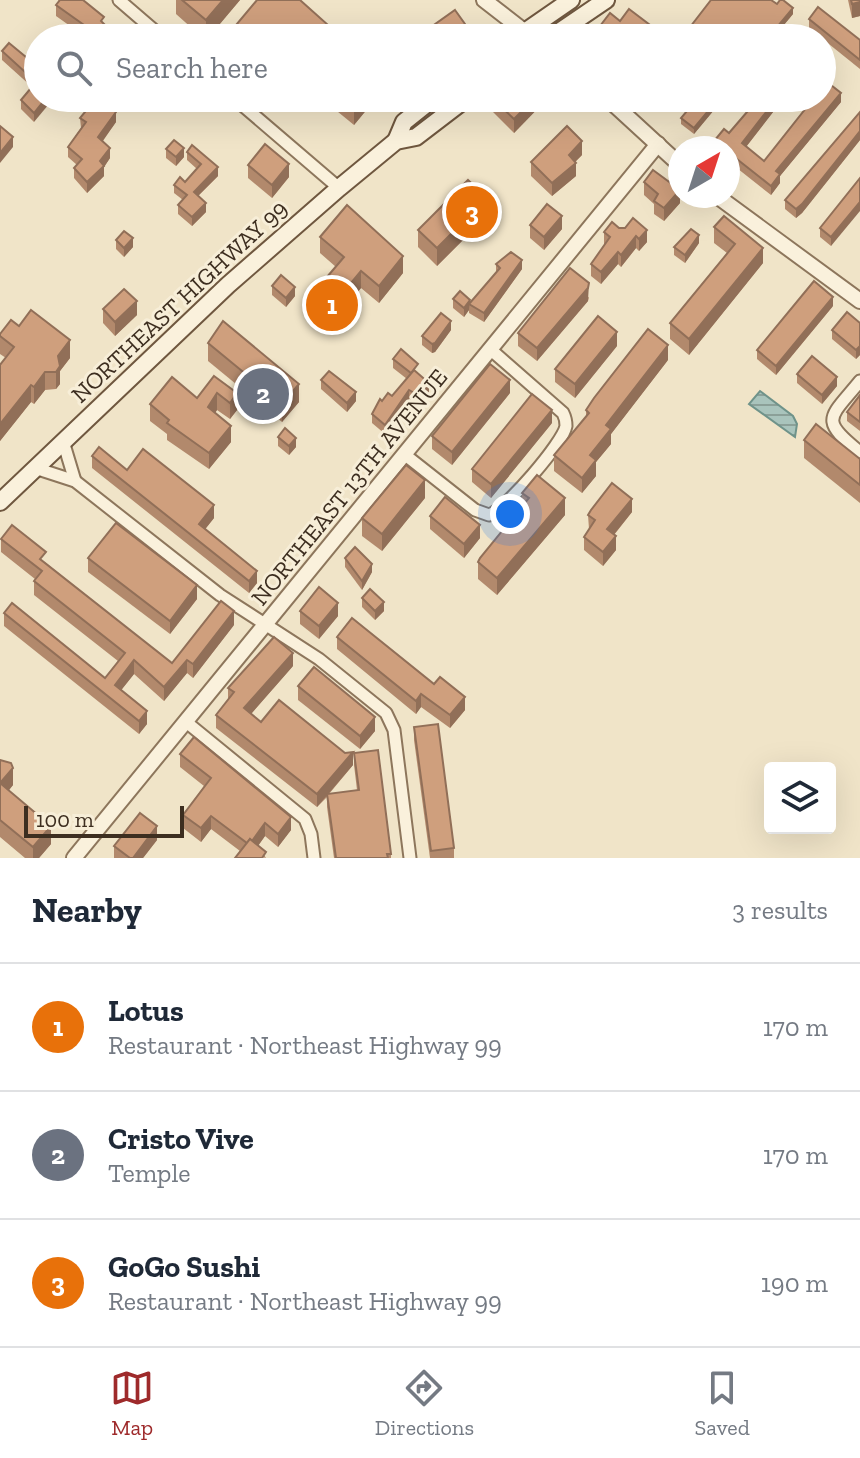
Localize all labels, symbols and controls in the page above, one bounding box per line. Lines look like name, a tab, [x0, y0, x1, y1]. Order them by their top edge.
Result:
search box	[24, 24, 836, 112]
icon: search	[52, 46, 96, 90]
text: Search here	[116, 50, 268, 86]
north arrow	[668, 136, 740, 208]
pin: 3	[446, 182, 498, 242]
street label: NORTHEAST HIGHWAY 99	[65, 193, 293, 409]
pin: 1	[306, 275, 358, 335]
street label: NORTHEAST 13TH AVENUE	[245, 363, 453, 611]
pin: 2	[237, 364, 289, 424]
your location	[490, 494, 530, 534]
map controls	[764, 762, 836, 834]
button: layers	[764, 762, 836, 834]
scale bar	[24, 802, 184, 838]
text: 100 m	[36, 806, 94, 833]
text: Nearby	[32, 890, 142, 931]
text: 3 results	[732, 894, 828, 926]
text: Lotus	[108, 993, 184, 1029]
text: 1	[53, 1011, 63, 1043]
text: 170 m	[763, 1011, 828, 1043]
text: Restaurant · Northeast Highway 99	[108, 1029, 502, 1061]
text: Cristo Vive	[108, 1121, 254, 1157]
text: 2	[51, 1139, 65, 1171]
text: 170 m	[763, 1139, 828, 1171]
text: Temple	[108, 1157, 191, 1189]
text: GoGo Sushi	[108, 1249, 260, 1285]
text: 3	[51, 1267, 65, 1299]
text: 190 m	[761, 1267, 828, 1299]
text: Restaurant · Northeast Highway 99	[108, 1285, 502, 1317]
tab: Map	[110, 1366, 154, 1441]
tab: Directions	[375, 1366, 474, 1441]
tab: Saved	[695, 1366, 750, 1441]

